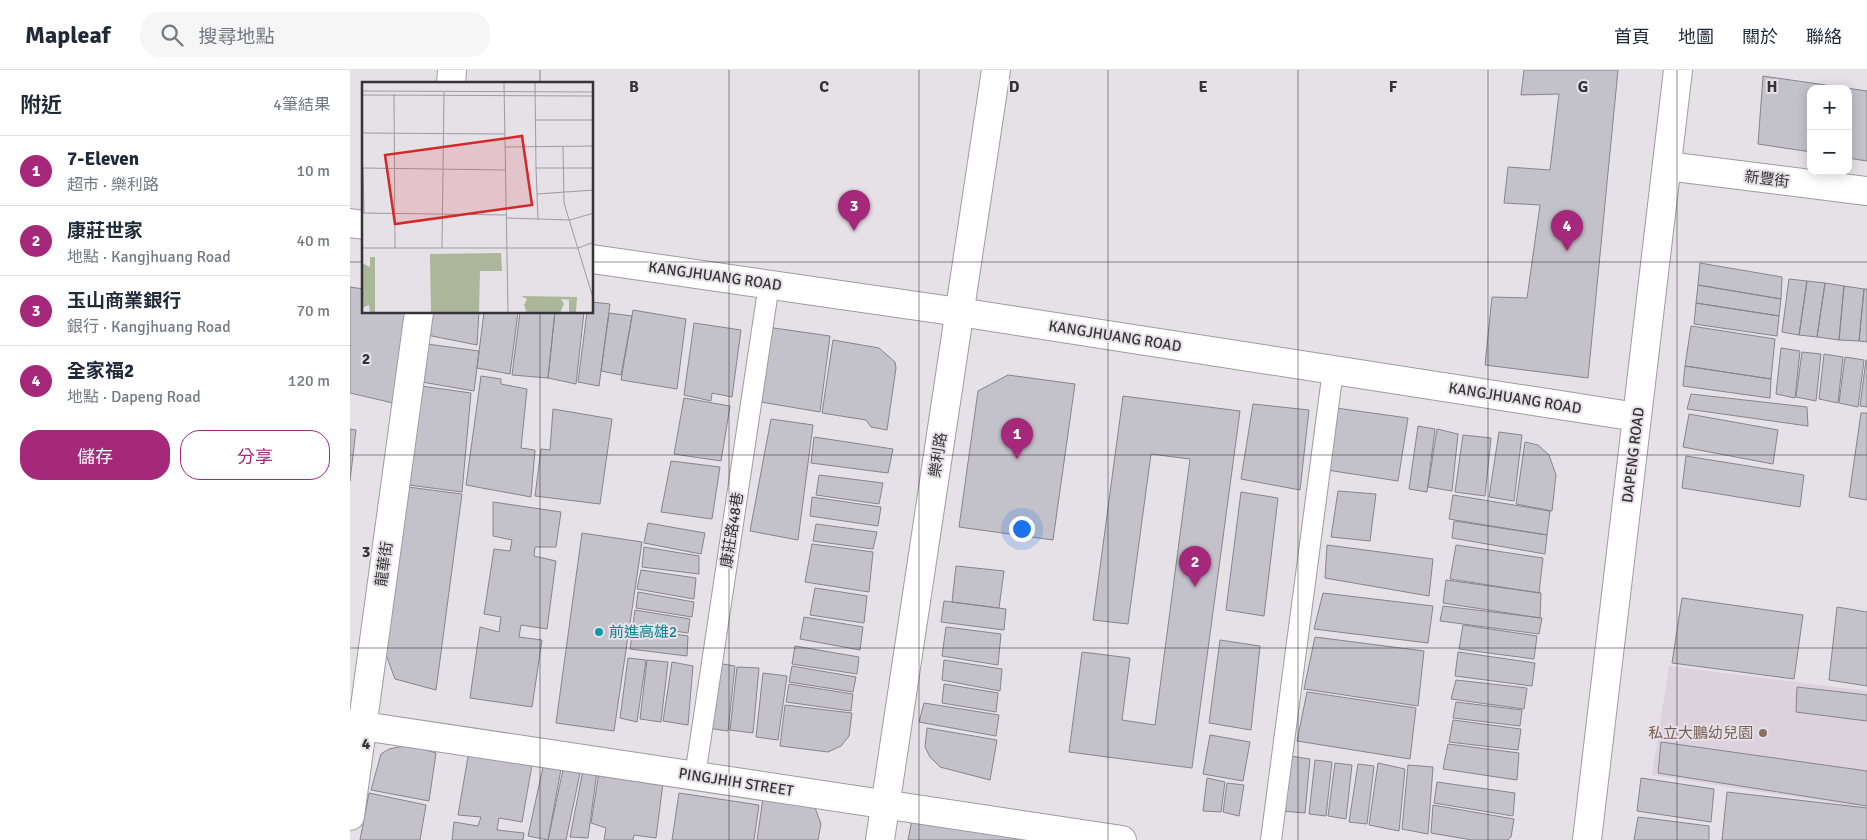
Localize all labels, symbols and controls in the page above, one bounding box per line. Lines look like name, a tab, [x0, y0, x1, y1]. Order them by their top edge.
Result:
search box	[140, 12, 490, 57]
text: Mapleaf	[25, 20, 110, 50]
icon: search	[158, 21, 186, 49]
text: 搜尋地點	[198, 25, 274, 49]
text: 首頁	[1614, 26, 1650, 48]
text: 地圖	[1678, 26, 1714, 48]
text: 關於	[1742, 26, 1778, 48]
text: 聯絡	[1806, 26, 1842, 48]
text: B	[629, 77, 639, 97]
text: C	[819, 77, 829, 97]
text: D	[1009, 77, 1020, 97]
text: E	[1198, 77, 1208, 97]
text: F	[1389, 77, 1398, 97]
text: G	[1578, 77, 1588, 97]
text: H	[1767, 77, 1777, 97]
inset map	[362, 82, 594, 314]
map controls	[1807, 85, 1852, 175]
button: +	[1807, 85, 1852, 130]
text: 附近	[20, 92, 62, 118]
text: 4筆結果	[273, 95, 330, 115]
button: −	[1807, 130, 1852, 175]
text: 7-Eleven	[67, 147, 139, 171]
text: 1	[32, 161, 40, 181]
text: 10 m	[296, 161, 330, 181]
street label: 新豐街	[1744, 167, 1790, 191]
text: 超市 · 樂利路	[67, 175, 159, 195]
pin: 3	[838, 190, 870, 231]
pin: 4	[1551, 210, 1583, 251]
text: 康莊世家	[67, 219, 143, 243]
text: 2	[32, 231, 40, 251]
text: 40 m	[296, 231, 330, 251]
text: 地點 · Kangjhuang Road	[67, 247, 231, 267]
street label: KANGJHUANG ROAD	[647, 258, 783, 294]
text: 玉山商業銀行	[67, 289, 181, 313]
text: 3	[32, 301, 40, 321]
text: 70 m	[296, 301, 330, 321]
text: 銀行 · Kangjhuang Road	[67, 317, 231, 337]
street label: KANGJHUANG ROAD	[1047, 317, 1183, 355]
text: 2	[362, 349, 370, 369]
text: 全家福2	[67, 359, 134, 383]
text: 4	[32, 371, 40, 391]
text: 120 m	[288, 371, 330, 391]
street label: KANGJHUANG ROAD	[1447, 379, 1583, 417]
text: 地點 · Dapeng Road	[67, 387, 201, 407]
street label: DAPENG ROAD	[1618, 406, 1648, 504]
pin: 1	[1001, 418, 1033, 459]
button: 儲存	[20, 430, 170, 480]
button: 分享	[180, 430, 330, 480]
street label: 樂利路	[926, 431, 950, 479]
street label: 康莊路48巷	[717, 491, 747, 569]
your location	[1009, 516, 1035, 542]
street label: 龍華街	[372, 540, 396, 588]
text: 3	[362, 542, 370, 562]
pin: 2	[1179, 546, 1211, 587]
place label: 前進高雄2	[609, 623, 677, 641]
marker: 前進高雄2	[593, 626, 605, 638]
place label: 私立大鵬幼兒園	[1648, 724, 1753, 742]
marker: 私立大鵬幼兒園	[1757, 727, 1769, 739]
text: 4	[362, 734, 371, 754]
street label: PINGJHIH STREET	[677, 764, 795, 800]

